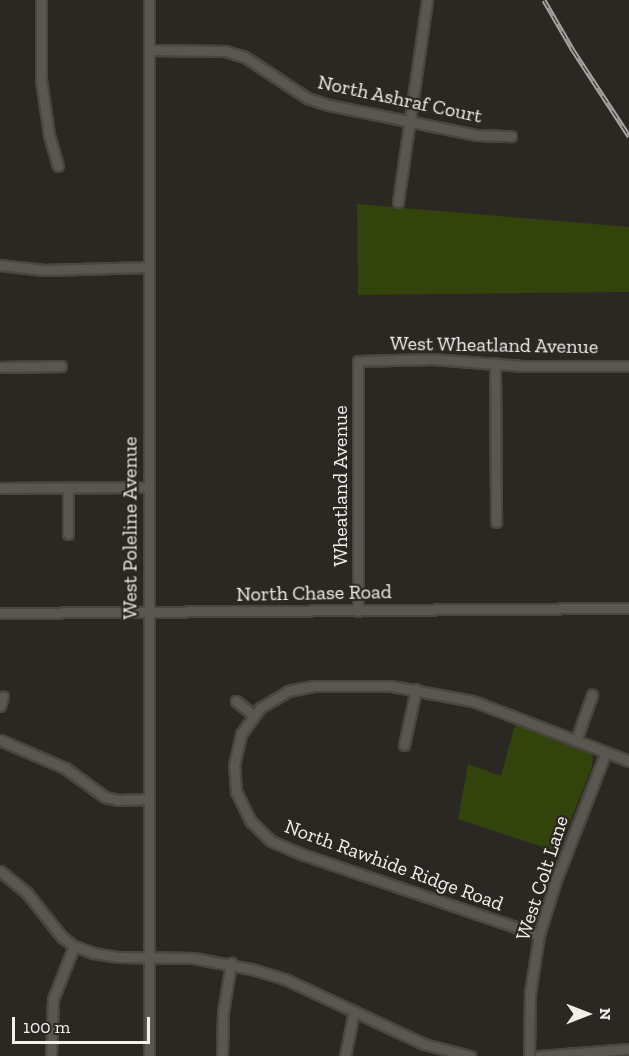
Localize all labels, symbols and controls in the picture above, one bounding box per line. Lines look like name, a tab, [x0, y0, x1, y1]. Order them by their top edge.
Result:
street label: North Ashraf Court	[315, 70, 485, 128]
street label: West Wheatland Avenue	[389, 331, 599, 359]
street label: Wheatland Avenue	[328, 405, 352, 567]
street label: West Poleline Avenue	[118, 436, 142, 620]
street label: North Chase Road	[236, 580, 392, 606]
street label: West Colt Lane	[511, 813, 573, 943]
street label: North Rawhide Ridge Road	[281, 814, 507, 916]
north arrow	[557, 984, 617, 1044]
scale bar	[15, 1005, 153, 1043]
text: N	[596, 1008, 615, 1020]
text: 100 m	[23, 1016, 70, 1038]

